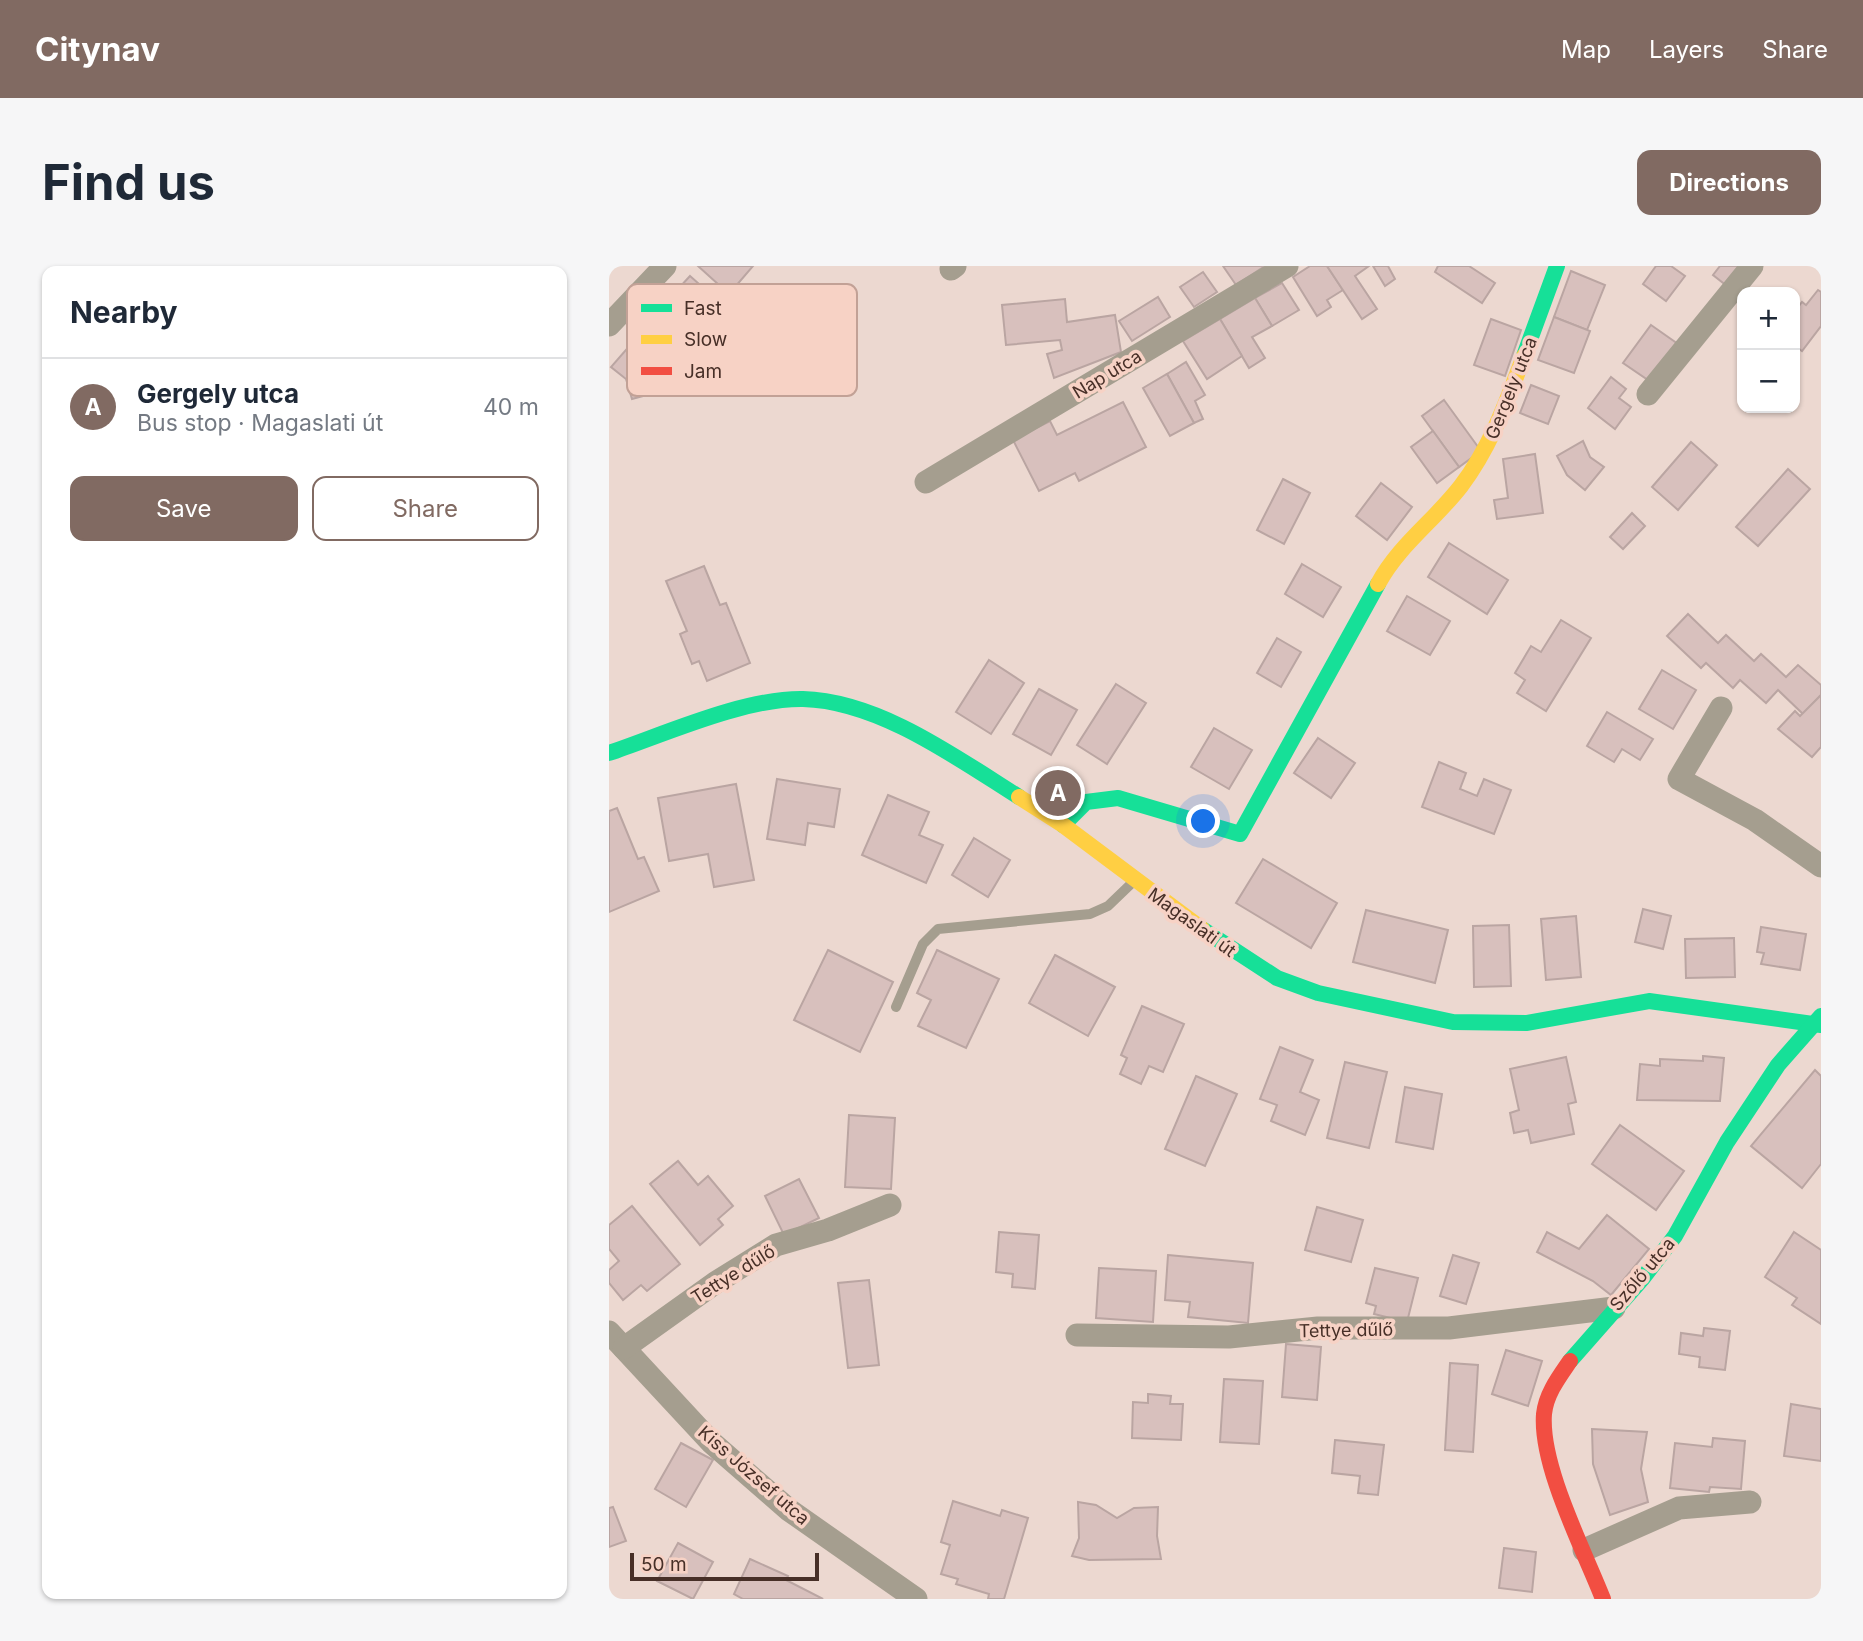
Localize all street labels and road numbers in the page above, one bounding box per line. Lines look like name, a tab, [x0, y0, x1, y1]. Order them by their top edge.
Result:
street label: Gergely utca	[1481, 334, 1541, 442]
street label: Nap utca	[1069, 345, 1145, 403]
street label: Magaslati út	[1144, 883, 1240, 961]
street label: Szőlő utca	[1605, 1233, 1679, 1315]
street label: Tettye dűlő	[687, 1240, 779, 1308]
street label: Tettye dűlő	[1299, 1319, 1393, 1341]
street label: Kiss József utca	[694, 1421, 814, 1529]

